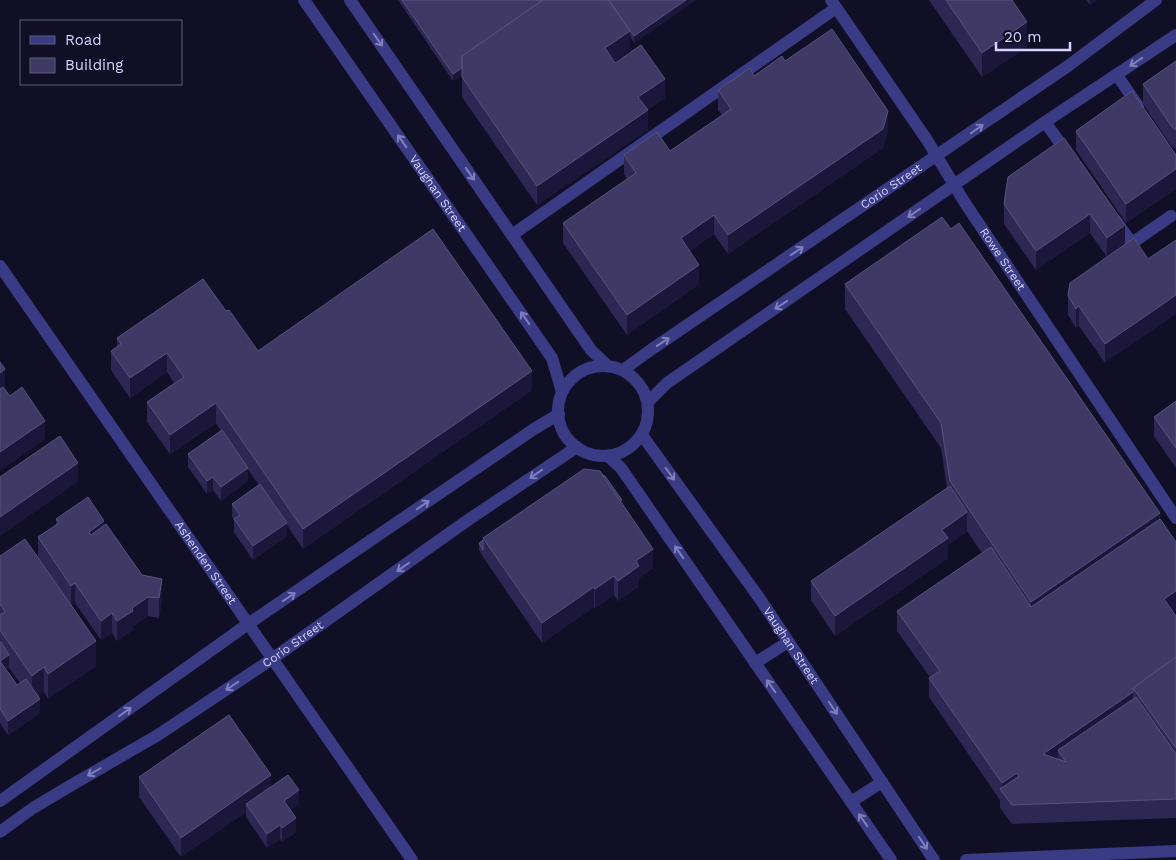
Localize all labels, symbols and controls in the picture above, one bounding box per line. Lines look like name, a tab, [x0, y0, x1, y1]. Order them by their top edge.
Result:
legend	[20, 20, 182, 85]
scale bar	[996, 20, 1070, 52]
text: 20 m	[1004, 28, 1042, 46]
text: Road	[65, 31, 102, 49]
one-way arrow	[373, 33, 383, 47]
text: Building	[65, 56, 123, 74]
one-way arrow	[1129, 57, 1143, 67]
one-way arrow	[970, 124, 984, 134]
one-way arrow	[397, 135, 407, 149]
street label: Vaughan Street	[407, 152, 469, 234]
street label: Corio Street	[858, 161, 924, 212]
one-way arrow	[465, 167, 475, 181]
one-way arrow	[908, 208, 922, 218]
street label: Rowe Street	[977, 225, 1028, 293]
one-way arrow	[790, 246, 804, 256]
one-way arrow	[774, 300, 788, 310]
one-way arrow	[520, 311, 530, 325]
one-way arrow	[655, 337, 669, 347]
one-way arrow	[665, 467, 675, 481]
one-way arrow	[529, 468, 543, 479]
one-way arrow	[416, 500, 430, 510]
street label: Ashenden Street	[172, 518, 239, 607]
one-way arrow	[674, 545, 684, 559]
one-way arrow	[396, 562, 410, 572]
one-way arrow	[281, 592, 295, 602]
street label: Vaughan Street	[760, 604, 822, 687]
street label: Corio Street	[260, 618, 326, 670]
one-way arrow	[766, 679, 776, 693]
one-way arrow	[225, 681, 239, 691]
one-way arrow	[828, 701, 838, 715]
one-way arrow	[118, 707, 132, 717]
one-way arrow	[86, 767, 101, 777]
one-way arrow	[858, 813, 868, 827]
one-way arrow	[918, 836, 928, 850]

